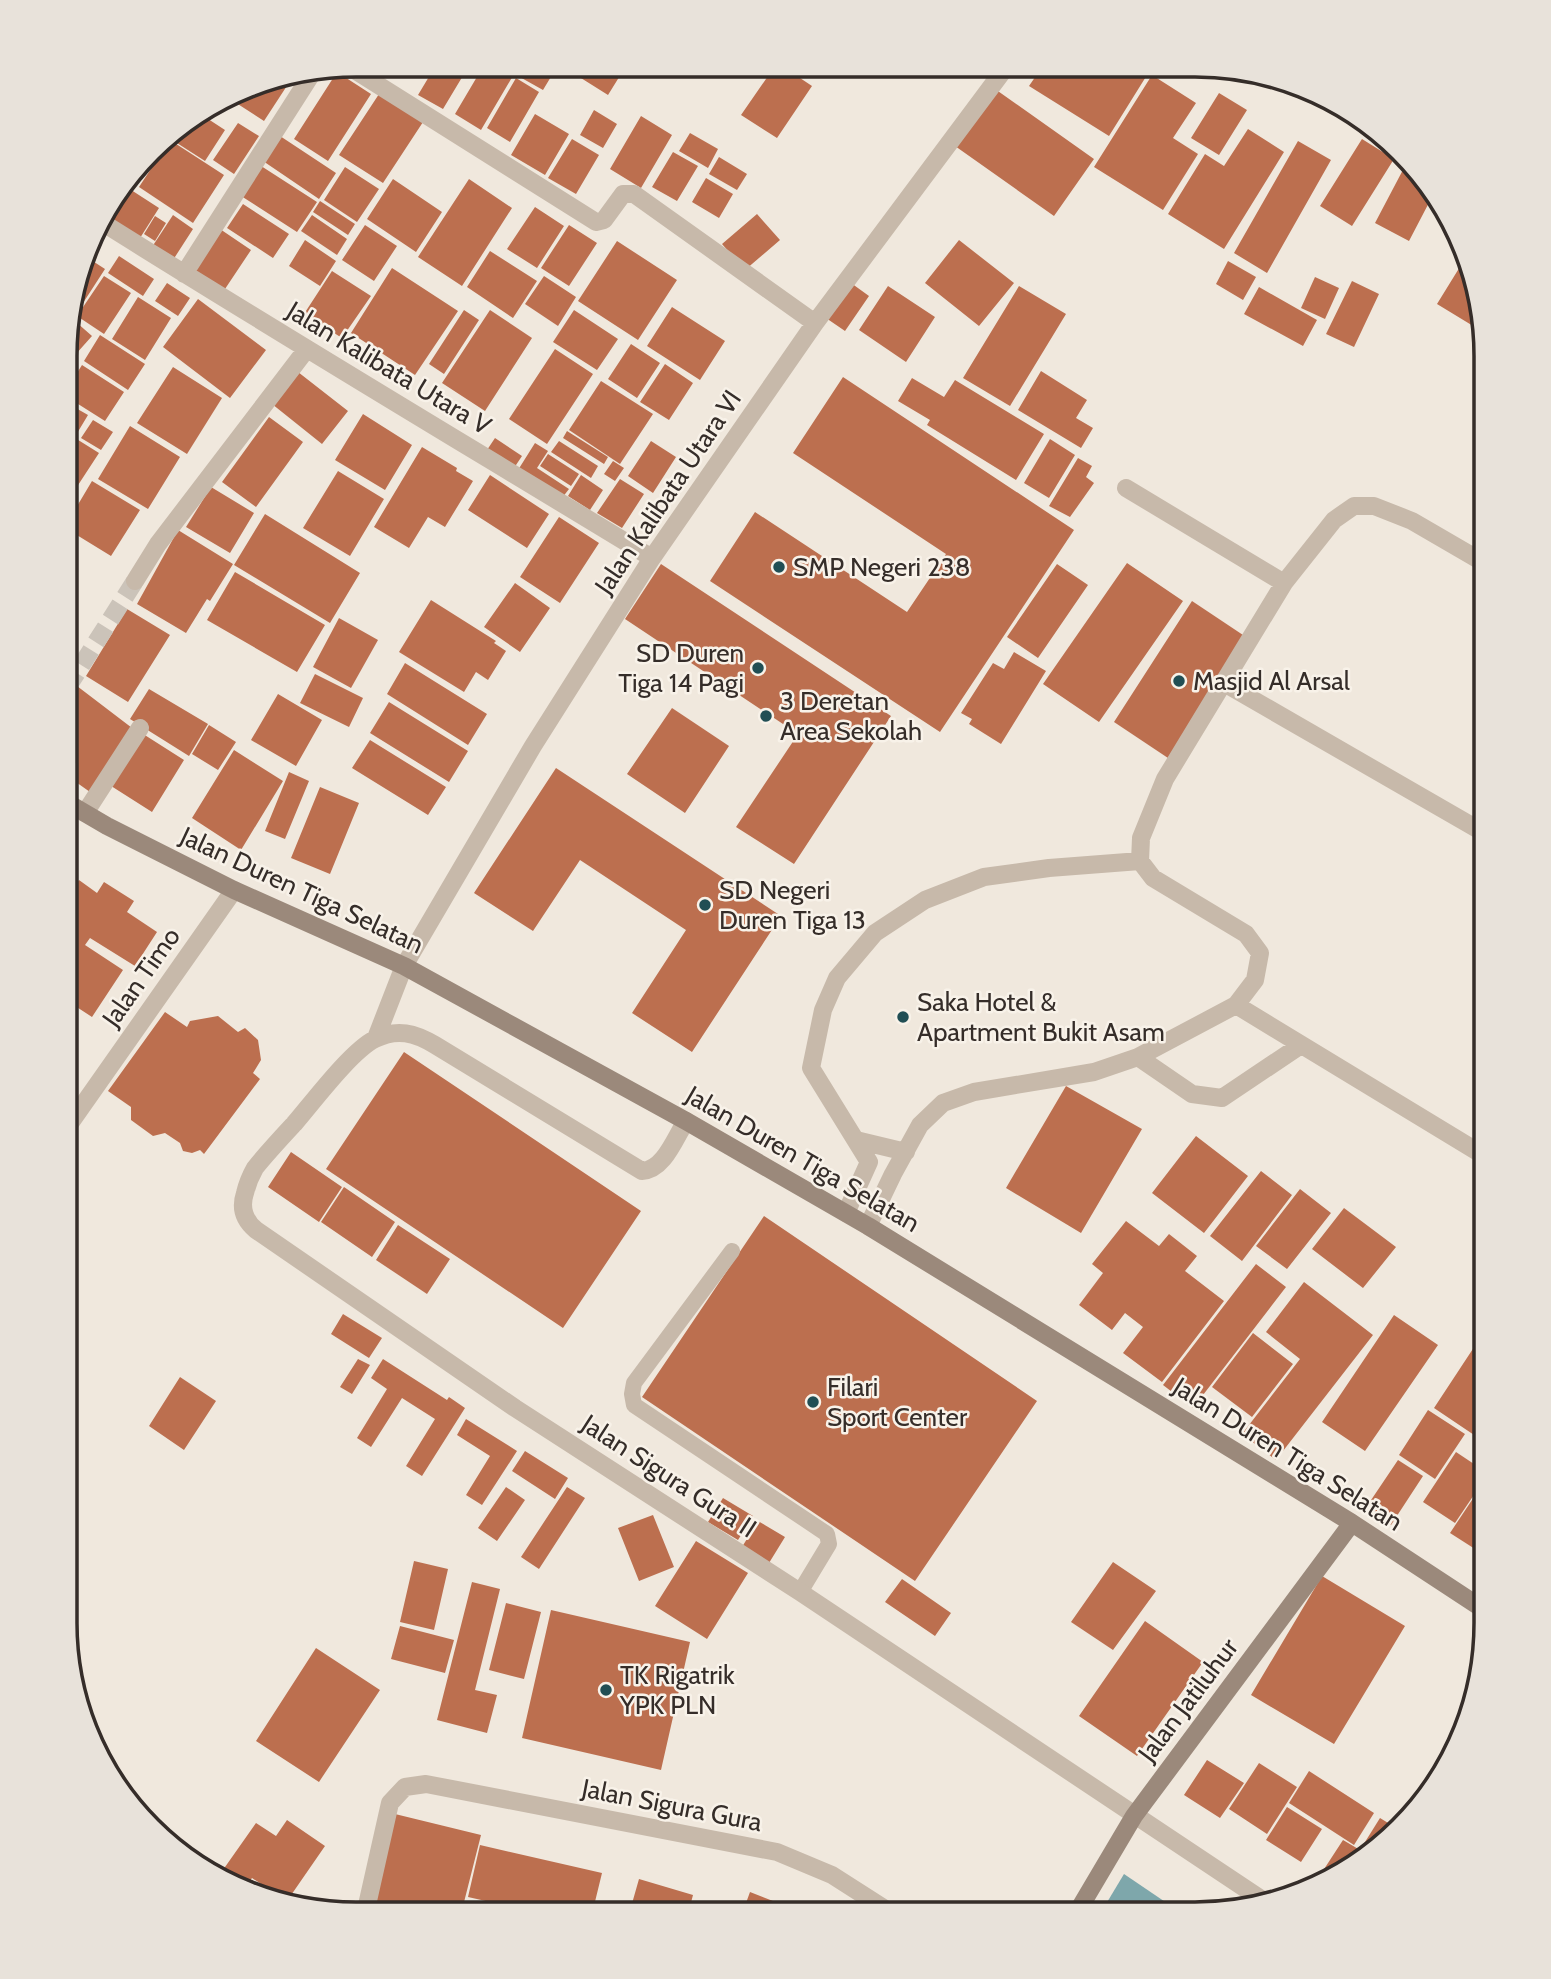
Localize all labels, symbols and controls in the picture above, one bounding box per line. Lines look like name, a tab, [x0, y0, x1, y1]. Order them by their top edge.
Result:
street label: Jalan Kalibata Utara V	[280, 294, 497, 442]
street label: Jalan Kalibata Utara VI	[587, 384, 748, 601]
place label: SMP Negeri 238	[793, 551, 970, 583]
marker: SMP Negeri 238	[771, 559, 787, 575]
place label: SD Duren Tiga 14 Pagi	[618, 637, 744, 699]
marker: SD Duren Tiga 14 Pagi	[750, 660, 766, 676]
place label: Masjid Al Arsal	[1193, 665, 1350, 697]
marker: Masjid Al Arsal	[1171, 673, 1187, 689]
place label: 3 Deretan Area Sekolah	[780, 685, 922, 747]
marker: 3 Deretan Area Sekolah	[758, 708, 774, 724]
street label: Jalan Duren Tiga Selatan	[174, 819, 429, 960]
place label: SD Negeri Duren Tiga 13	[719, 874, 866, 936]
marker: SD Negeri Duren Tiga 13	[697, 897, 713, 913]
street label: Jalan Timo	[95, 921, 187, 1034]
place label: Saka Hotel & Apartment Bukit Asam	[917, 986, 1165, 1048]
marker: Saka Hotel & Apartment Bukit Asam	[895, 1009, 911, 1025]
street label: Jalan Duren Tiga Selatan	[679, 1078, 926, 1239]
street label: Jalan Duren Tiga Selatan	[1166, 1370, 1409, 1538]
place label: Filari Sport Center	[827, 1371, 968, 1433]
marker: Filari Sport Center	[805, 1394, 821, 1410]
street label: Jalan Sigura Gura II	[575, 1407, 762, 1544]
street label: Jalan Jatiluhur	[1131, 1631, 1245, 1769]
place label: TK Rigatrik YPK PLN	[619, 1659, 735, 1721]
marker: TK Rigatrik YPK PLN	[598, 1682, 614, 1698]
street label: Jalan Sigura Gura	[578, 1772, 765, 1838]

